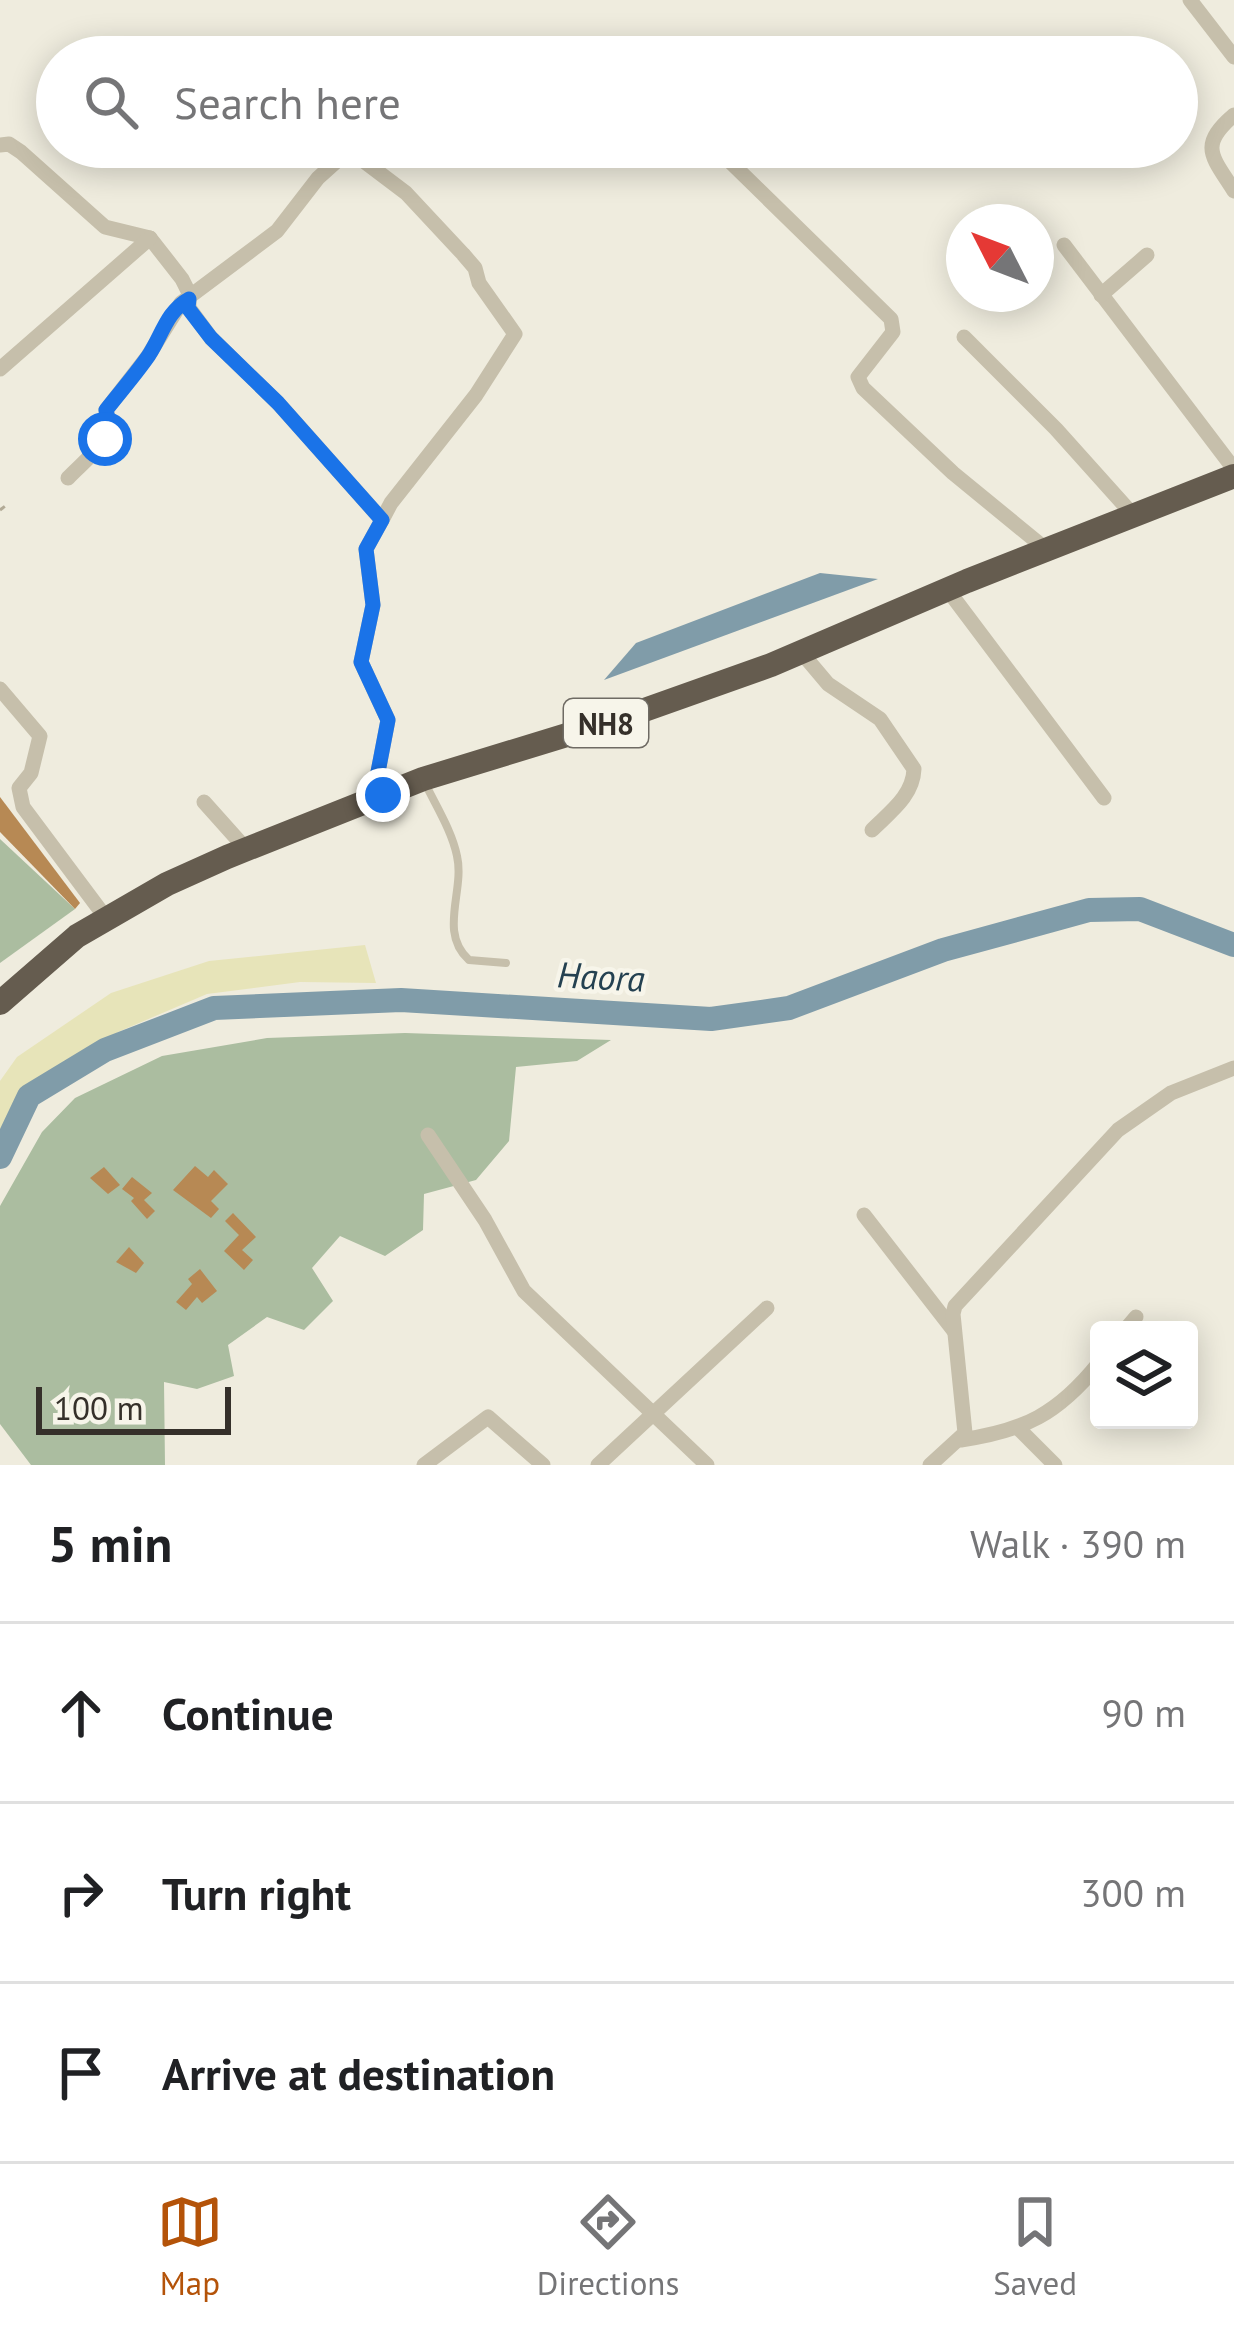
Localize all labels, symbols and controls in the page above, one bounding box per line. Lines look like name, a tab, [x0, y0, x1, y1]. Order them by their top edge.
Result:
search box	[36, 36, 1198, 168]
icon: search	[78, 69, 144, 135]
text: Search here	[174, 73, 401, 131]
north arrow	[946, 204, 1054, 312]
route start	[78, 412, 132, 466]
road number: NH8	[564, 699, 648, 747]
route end	[356, 768, 410, 822]
water label: Haora	[556, 950, 647, 1002]
map controls	[1090, 1321, 1198, 1429]
button: layers	[1090, 1321, 1198, 1429]
scale bar	[36, 1381, 231, 1434]
text: 100 m	[54, 1386, 144, 1429]
text: 5 min	[48, 1510, 172, 1576]
text: Walk · 390 m	[970, 1518, 1186, 1569]
icon: ahead	[48, 1680, 114, 1746]
text: Continue	[162, 1684, 334, 1742]
text: 90 m	[1101, 1687, 1186, 1738]
icon: right	[48, 1860, 114, 1926]
text: Turn right	[162, 1864, 351, 1922]
text: 300 m	[1080, 1867, 1186, 1918]
icon: arrive	[48, 2040, 114, 2106]
text: Arrive at destination	[162, 2044, 555, 2102]
tab: Map	[157, 2189, 223, 2304]
tab: Directions	[537, 2189, 679, 2304]
tab: Saved	[993, 2189, 1077, 2304]

